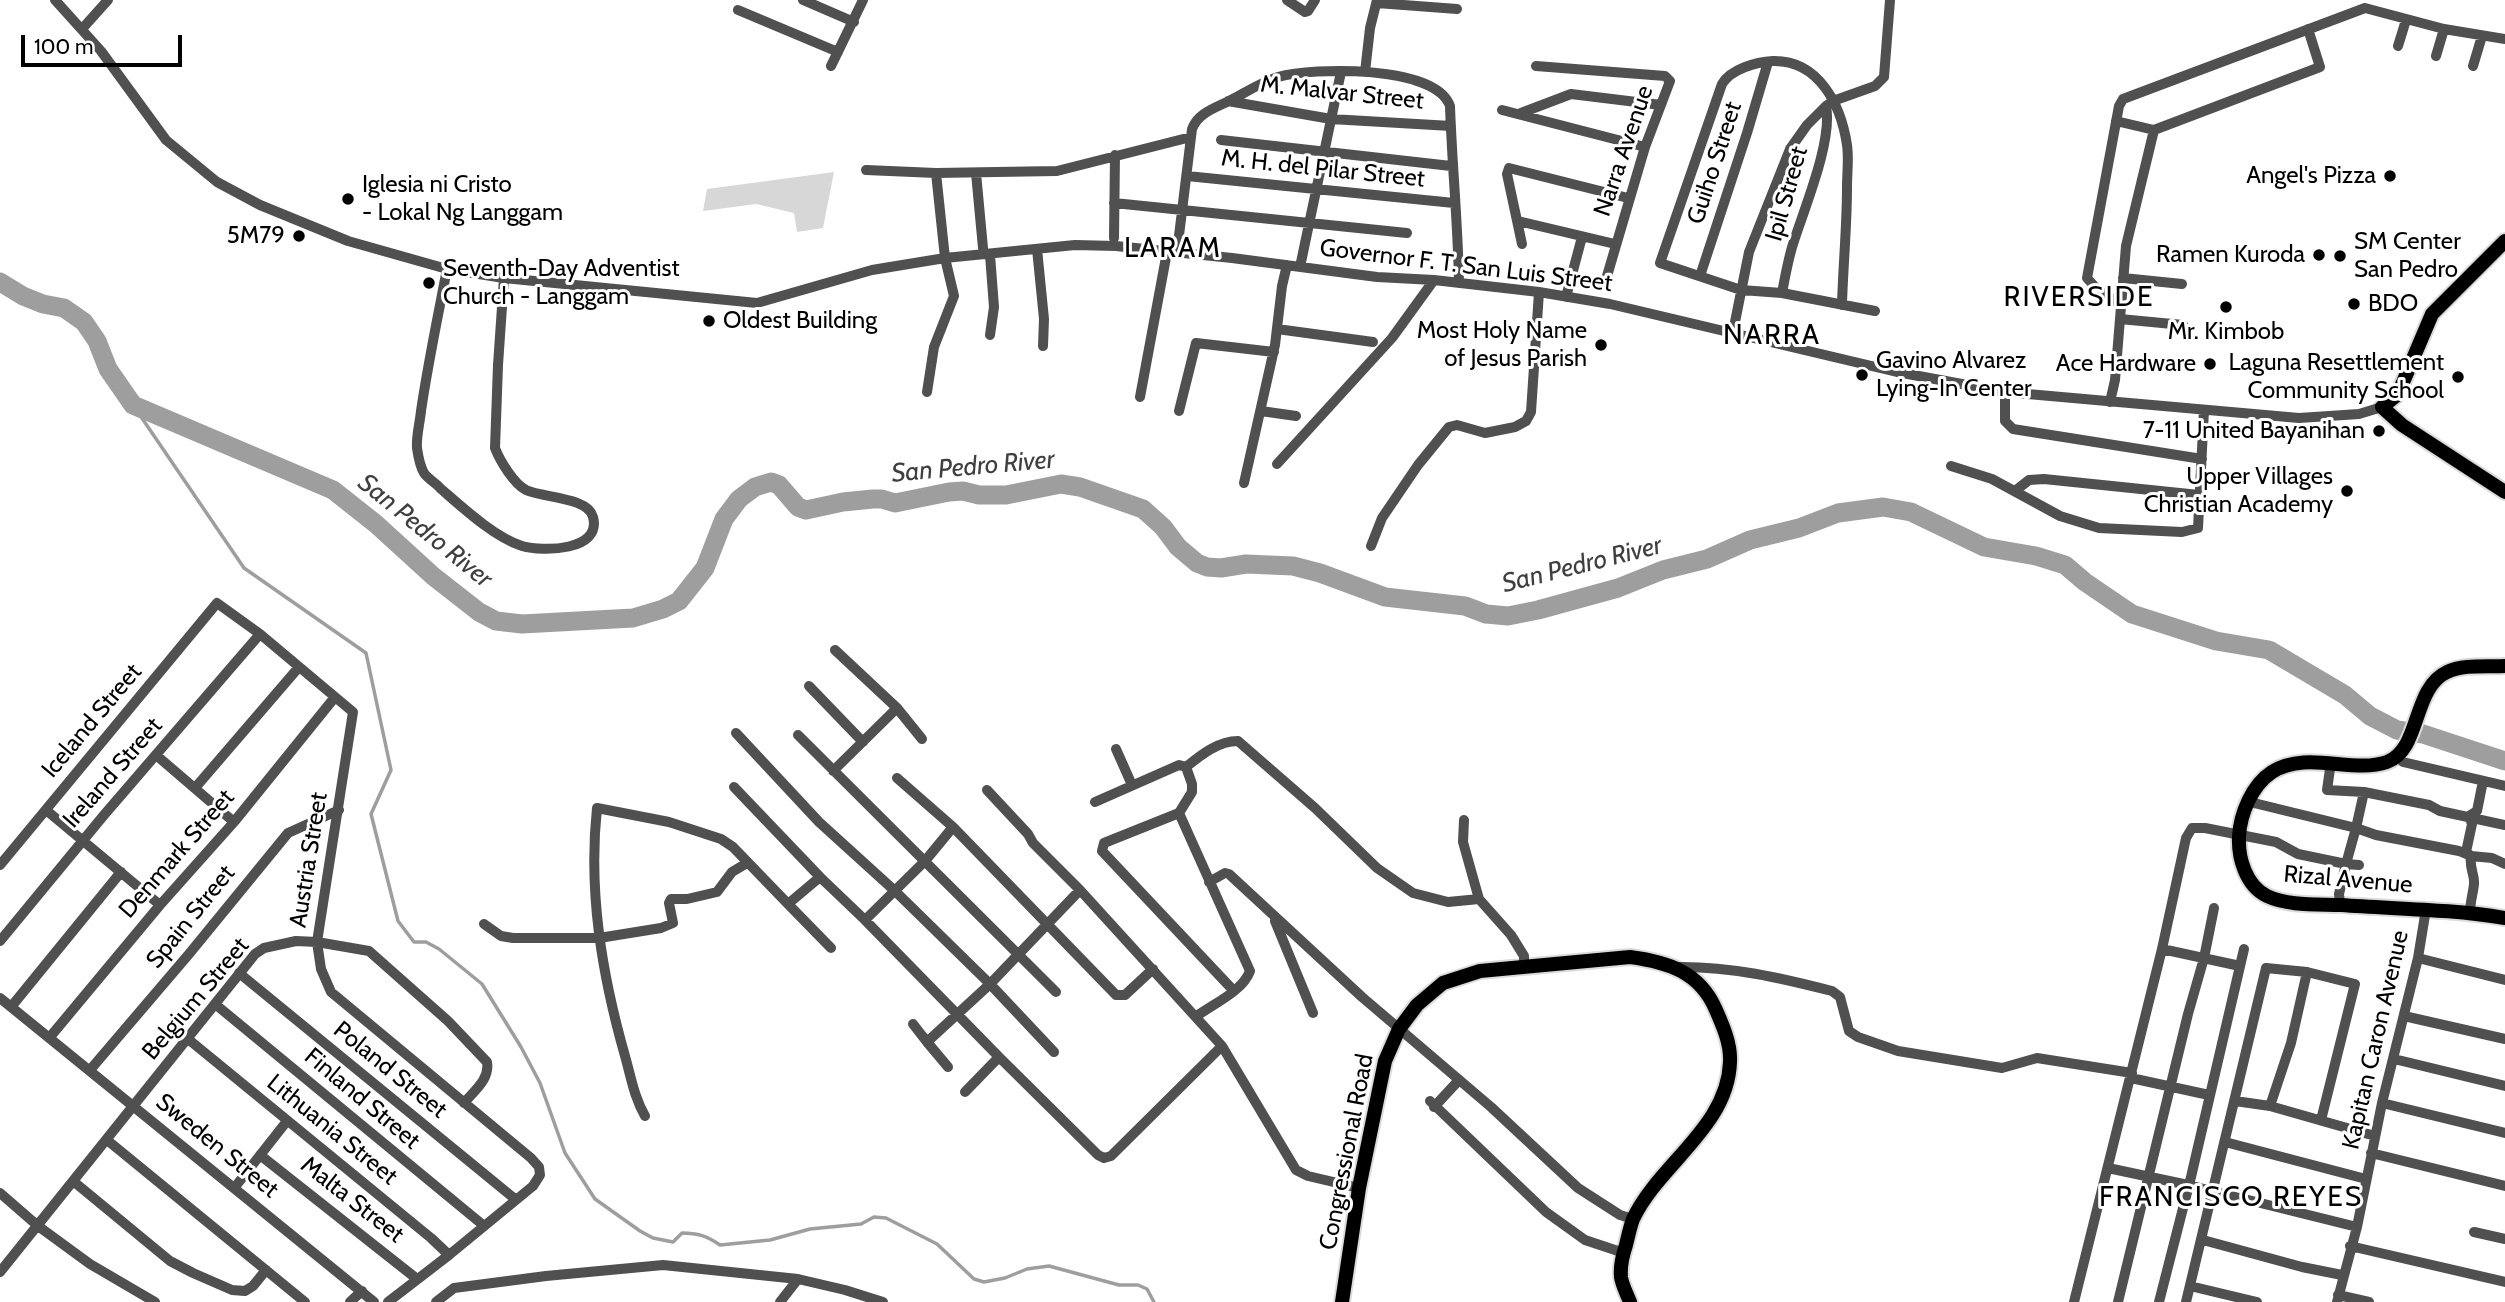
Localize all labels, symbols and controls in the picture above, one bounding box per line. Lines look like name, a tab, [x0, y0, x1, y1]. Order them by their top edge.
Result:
scale bar	[24, 21, 186, 65]
text: 100 m	[34, 34, 93, 59]
street label: M. Malvar Street	[1259, 70, 1425, 116]
street label: Narra Avenue	[1588, 82, 1660, 220]
street label: Guiho Street	[1682, 98, 1748, 228]
street label: Ipil Street	[1760, 143, 1814, 245]
street label: M. H. del Pilar Street	[1220, 144, 1426, 194]
place label: Angel's Pizza	[2246, 162, 2376, 190]
marker: Angel's Pizza	[2382, 168, 2398, 184]
place label: Iglesia ni Cristo - Lokal Ng Langgam	[362, 171, 563, 227]
marker: Iglesia ni Cristo - Lokal Ng Langgam	[340, 191, 356, 207]
place label: 5M79	[227, 222, 285, 250]
marker: 5M79	[291, 228, 307, 244]
place label: SM Center San Pedro	[2354, 228, 2461, 284]
district label: LARAM	[1125, 232, 1221, 266]
street label: Governor F. T. San Luis Street	[1318, 234, 1614, 298]
place label: Ramen Kuroda	[2156, 241, 2305, 269]
marker: Ramen Kuroda	[2311, 247, 2327, 263]
marker: SM Center San Pedro	[2332, 248, 2348, 264]
place label: Seventh-Day Adventist Church - Langgam	[443, 255, 680, 311]
marker: Seventh-Day Adventist Church - Langgam	[421, 275, 437, 291]
district label: RIVERSIDE	[2005, 281, 2153, 315]
place label: BDO	[2368, 290, 2418, 318]
marker: BDO	[2346, 296, 2362, 312]
marker: Mr. Kimbob	[2218, 299, 2234, 315]
place label: Oldest Building	[723, 307, 877, 335]
marker: Oldest Building	[701, 313, 717, 329]
place label: Most Holy Name of Jesus Parish	[1417, 317, 1587, 373]
place label: Mr. Kimbob	[2168, 318, 2284, 346]
district label: NARRA	[1724, 319, 1820, 353]
marker: Most Holy Name of Jesus Parish	[1593, 337, 1609, 353]
place label: Gavino Alvarez Lying-In Center	[1876, 347, 2032, 403]
place label: Laguna Resettlement Community School	[2228, 349, 2444, 405]
place label: Ace Hardware	[2056, 350, 2196, 378]
marker: Ace Hardware	[2202, 356, 2218, 372]
marker: Gavino Alvarez Lying-In Center	[1854, 367, 1870, 383]
marker: Laguna Resettlement Community School	[2450, 369, 2466, 385]
place label: 7-11 United Bayanihan	[2143, 417, 2365, 445]
marker: 7-11 United Bayanihan	[2371, 423, 2387, 439]
water label: San Pedro River	[890, 444, 1056, 490]
place label: Upper Villages Christian Academy	[2144, 463, 2333, 519]
water label: San Pedro River	[352, 467, 498, 595]
marker: Upper Villages Christian Academy	[2339, 483, 2355, 499]
water label: San Pedro River	[1499, 530, 1665, 600]
street label: Iceland Street	[36, 658, 148, 784]
street label: Ireland Street	[57, 712, 169, 834]
street label: Denmark Street	[113, 784, 241, 924]
street label: Austria Street	[284, 790, 334, 930]
street label: Spain Street	[141, 860, 241, 974]
street label: Rizal Avenue	[2282, 860, 2414, 900]
street label: Kapitan Caron Avenue	[2337, 928, 2415, 1152]
street label: Belgium Street	[137, 932, 255, 1066]
street label: Poland Street	[327, 1016, 453, 1124]
street label: Finland Street	[298, 1042, 426, 1156]
street label: Congressional Road	[1314, 1052, 1380, 1252]
street label: Lithuania Street	[261, 1069, 403, 1191]
street label: Sweden Street	[150, 1088, 284, 1204]
street label: Malta Street	[295, 1151, 409, 1249]
district label: FRANCISCO REYES	[2101, 1181, 2361, 1215]

